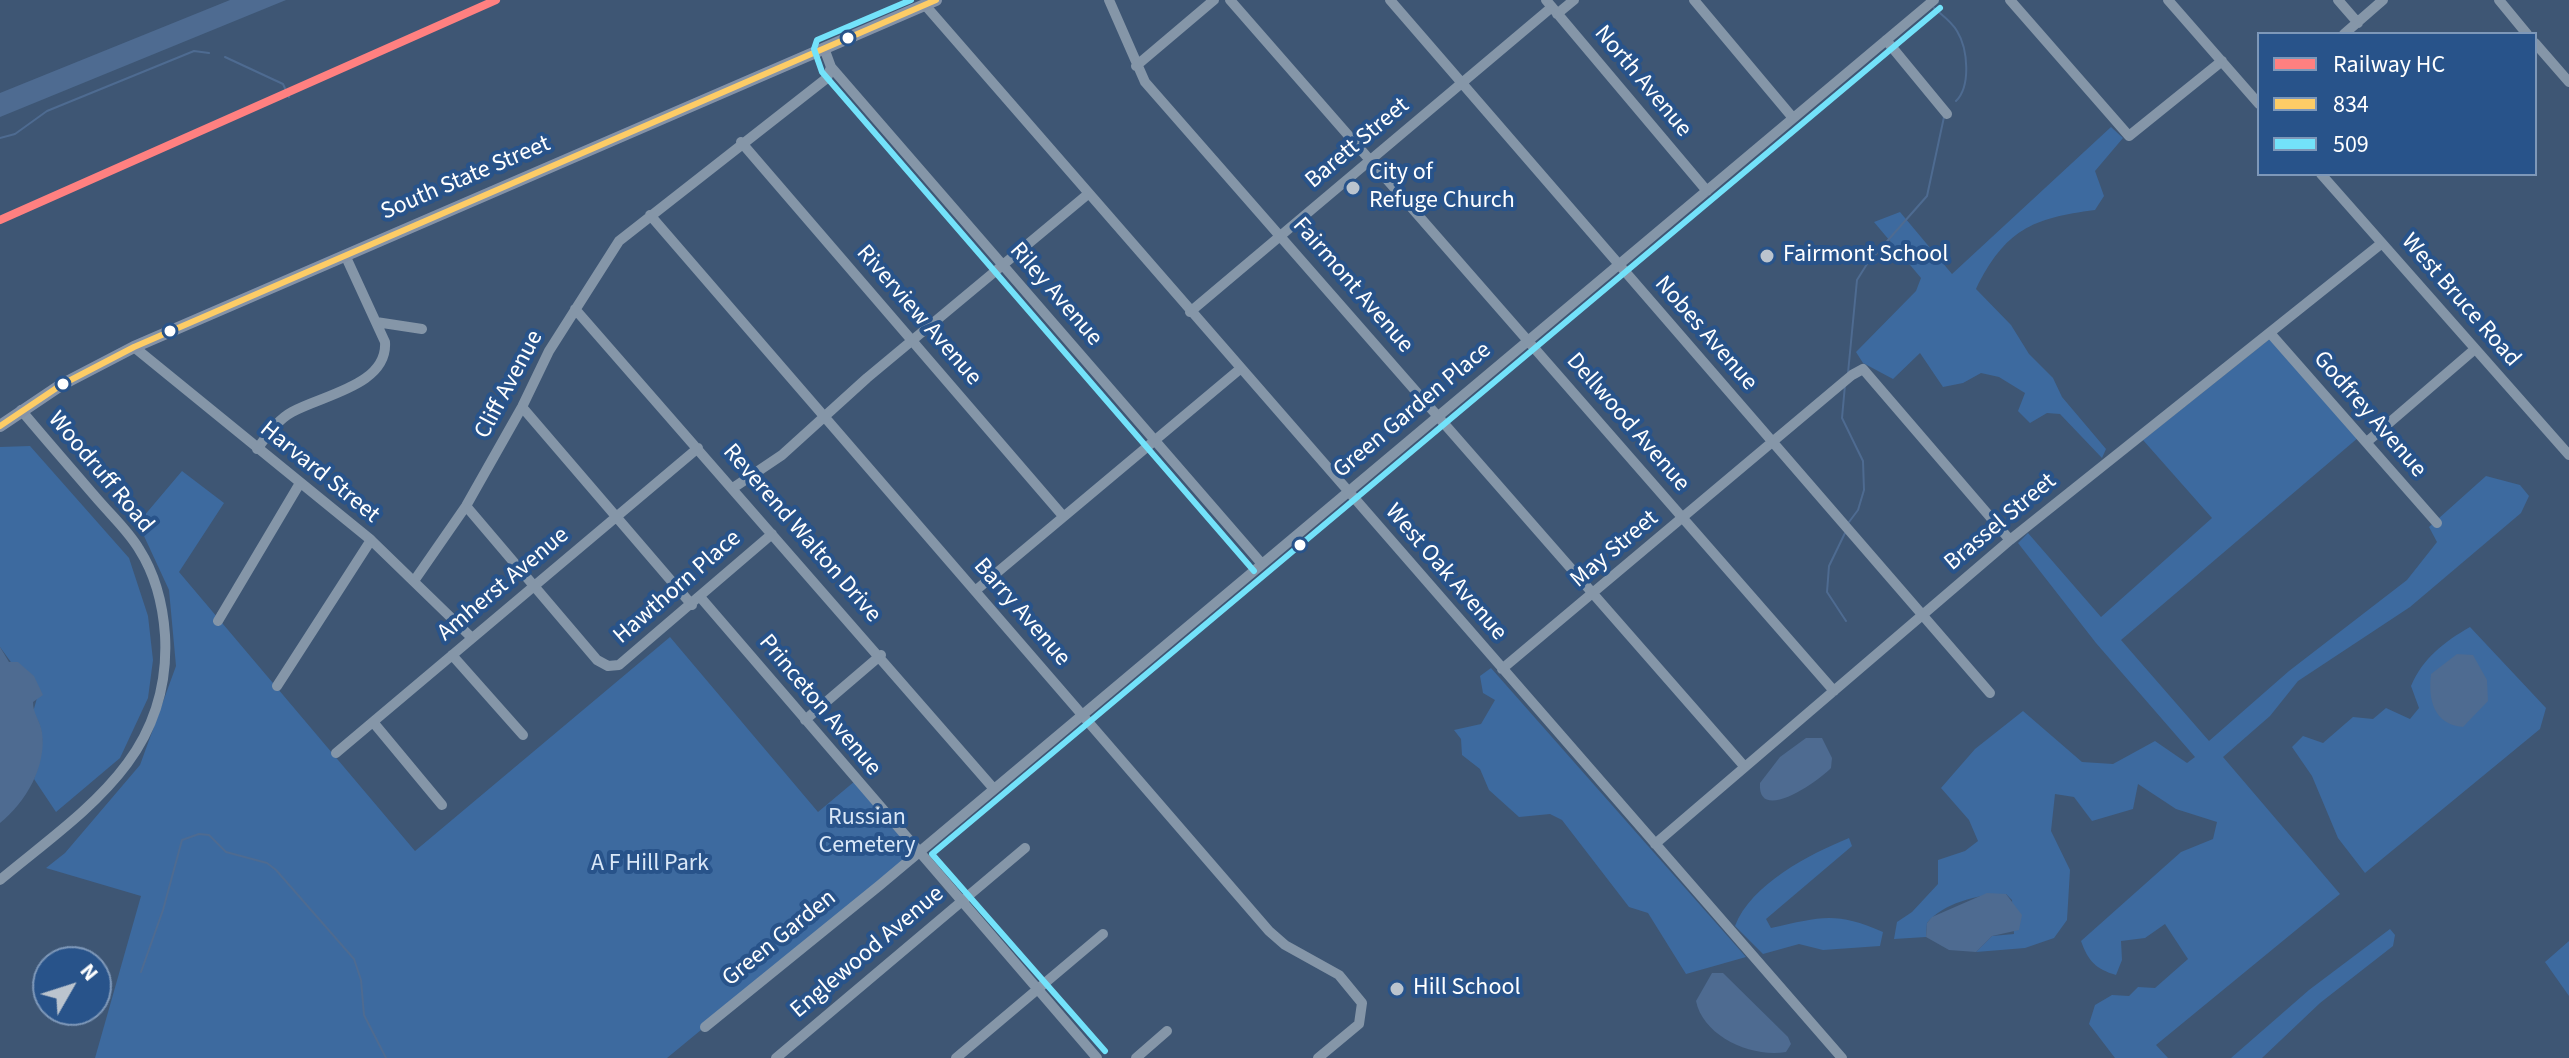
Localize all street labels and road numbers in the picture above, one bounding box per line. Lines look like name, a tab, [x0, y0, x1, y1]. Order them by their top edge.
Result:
street label: North Avenue	[1587, 20, 1697, 144]
street label: Barett Street	[1300, 92, 1416, 196]
street label: South State Street	[377, 130, 555, 228]
street label: Fairmont Avenue	[1285, 212, 1419, 360]
street label: West Bruce Road	[2394, 228, 2526, 374]
street label: Riley Avenue	[1002, 237, 1108, 353]
street label: Riverview Avenue	[849, 240, 987, 392]
street label: Nobes Avenue	[1647, 271, 1763, 397]
street label: Cliff Avenue	[470, 326, 550, 444]
street label: Green Garden Place	[1328, 337, 1498, 485]
street label: Godfrey Avenue	[2306, 346, 2432, 484]
street label: Dellwood Avenue	[1559, 348, 1695, 498]
street label: Woodruff Road	[41, 406, 159, 540]
street label: Harvard Street	[253, 416, 385, 530]
street label: Reverend Walton Drive	[716, 439, 886, 629]
street label: Brassel Street	[1939, 468, 2063, 578]
street label: West Oak Avenue	[1378, 499, 1512, 647]
street label: May Street	[1565, 505, 1665, 595]
street label: Amherst Avenue	[432, 522, 576, 648]
street label: Hawthorn Place	[608, 525, 748, 651]
street label: Barry Avenue	[966, 553, 1076, 673]
street label: Princeton Avenue	[751, 629, 887, 783]
street label: Englewood Avenue	[785, 880, 951, 1026]
street label: Green Garden	[717, 884, 843, 994]

